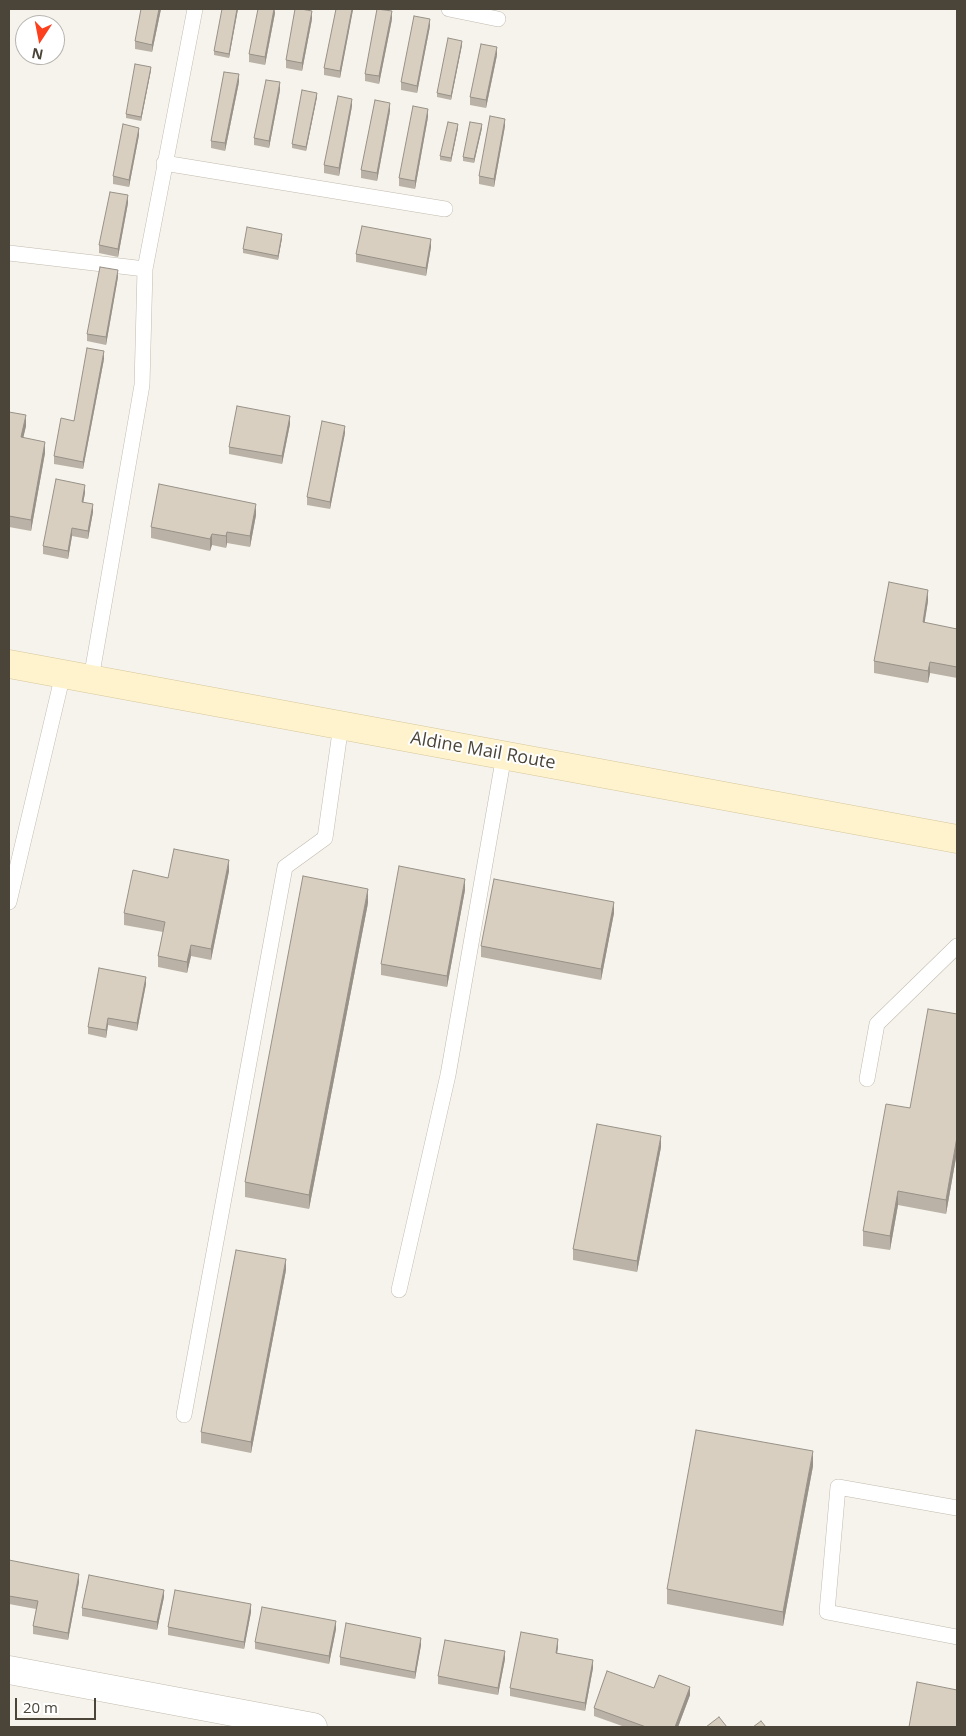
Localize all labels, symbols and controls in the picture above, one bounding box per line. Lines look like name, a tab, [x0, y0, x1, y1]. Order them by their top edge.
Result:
north arrow	[15, 15, 65, 65]
text: N	[30, 44, 45, 65]
street label: Aldine Mail Route	[409, 728, 557, 774]
scale bar	[18, 1688, 99, 1720]
text: 20 m	[23, 1697, 58, 1717]

